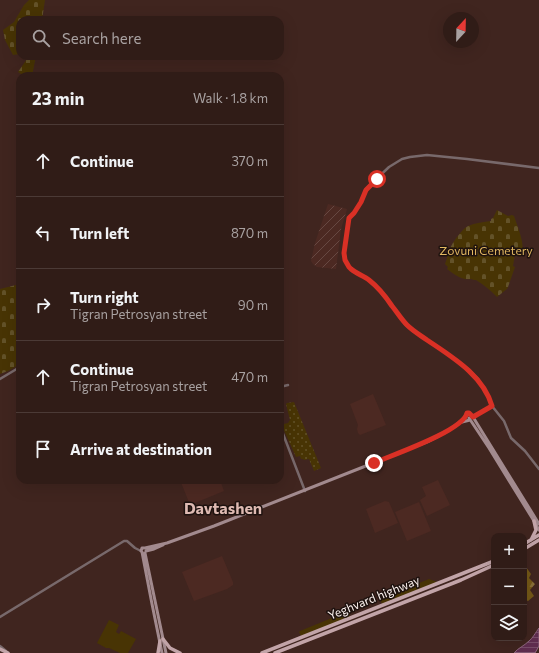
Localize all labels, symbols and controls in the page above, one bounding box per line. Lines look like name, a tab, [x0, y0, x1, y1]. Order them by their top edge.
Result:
north arrow	[443, 12, 479, 48]
search box	[16, 16, 284, 60]
icon: search	[30, 27, 52, 49]
text: Search here	[62, 29, 141, 47]
text: 23 min	[32, 88, 84, 109]
text: Walk · 1.8 km	[193, 90, 268, 106]
icon: ahead	[32, 150, 54, 172]
text: Continue	[70, 152, 134, 170]
text: 370 m	[231, 153, 268, 169]
route start	[368, 170, 386, 188]
icon: left	[32, 222, 54, 244]
text: Turn left	[70, 224, 129, 242]
text: 870 m	[231, 225, 268, 241]
park label: Zovuni Cemetery	[439, 243, 533, 257]
text: Turn right	[70, 288, 139, 306]
icon: right	[32, 294, 54, 316]
text: 90 m	[238, 297, 268, 313]
text: Tigran Petrosyan street	[70, 306, 207, 322]
text: Continue	[70, 360, 134, 378]
icon: ahead	[32, 366, 54, 388]
text: 470 m	[231, 369, 268, 385]
text: Tigran Petrosyan street	[70, 378, 207, 394]
icon: arrive	[32, 438, 54, 460]
text: Arrive at destination	[70, 440, 212, 458]
route end	[365, 454, 383, 472]
district label: Davtashen	[184, 498, 262, 517]
map controls	[491, 533, 527, 641]
button: +	[491, 533, 527, 569]
button: −	[491, 569, 527, 605]
street label: Yeghvard highway	[326, 572, 421, 622]
button: layers	[491, 605, 527, 641]

